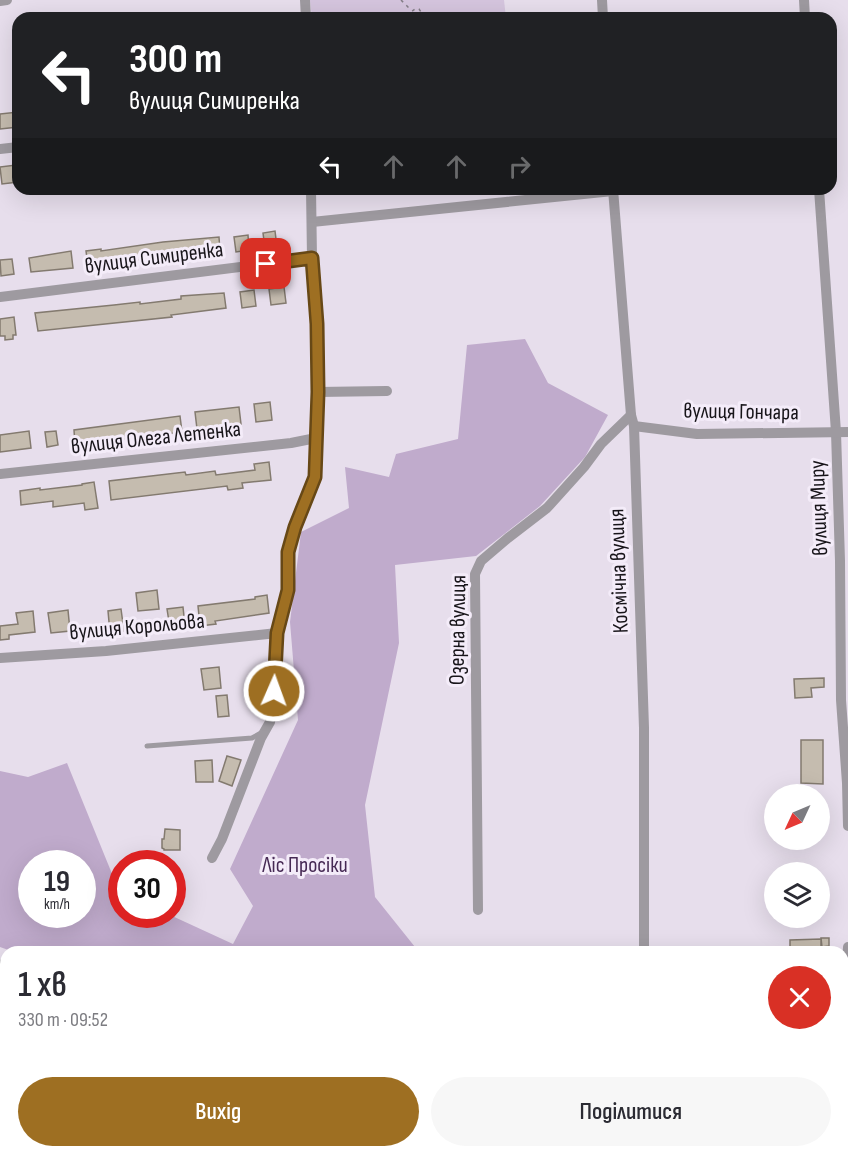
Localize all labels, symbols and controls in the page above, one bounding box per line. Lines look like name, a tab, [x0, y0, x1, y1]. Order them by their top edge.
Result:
text: 300 m	[129, 34, 222, 85]
icon: left	[30, 36, 108, 114]
text: вулиця Симиренка	[129, 85, 300, 117]
icon: left	[314, 150, 347, 183]
icon: ahead	[377, 150, 410, 183]
icon: ahead	[440, 150, 473, 183]
icon: right	[503, 150, 536, 183]
street label: вулиця Симиренка	[83, 236, 225, 280]
pin	[240, 238, 291, 289]
icon: arrive	[249, 247, 282, 280]
street label: вулиця Гончара	[683, 397, 799, 427]
street label: вулиця Олега Летенка	[70, 416, 242, 460]
street label: вулиця Миру	[804, 459, 834, 556]
street label: Космічна вулиця	[603, 508, 635, 634]
street label: Озерна вулиця	[444, 575, 472, 685]
street label: вулиця Корольова	[68, 608, 206, 646]
position arrow	[242, 659, 306, 723]
north arrow	[764, 784, 830, 850]
map controls	[764, 784, 830, 928]
speed limit sign: 30	[108, 850, 186, 928]
park label: Ліс Просіки	[261, 852, 348, 879]
button: layers	[764, 862, 830, 928]
text: 19	[44, 864, 70, 900]
text: km/h	[44, 895, 70, 914]
text: 1 хв	[18, 964, 67, 1007]
button: close	[768, 966, 831, 1029]
text: 330 m · 09:52	[18, 1008, 108, 1032]
button: Вихід	[18, 1077, 419, 1146]
button: Поділитися	[431, 1077, 831, 1146]

